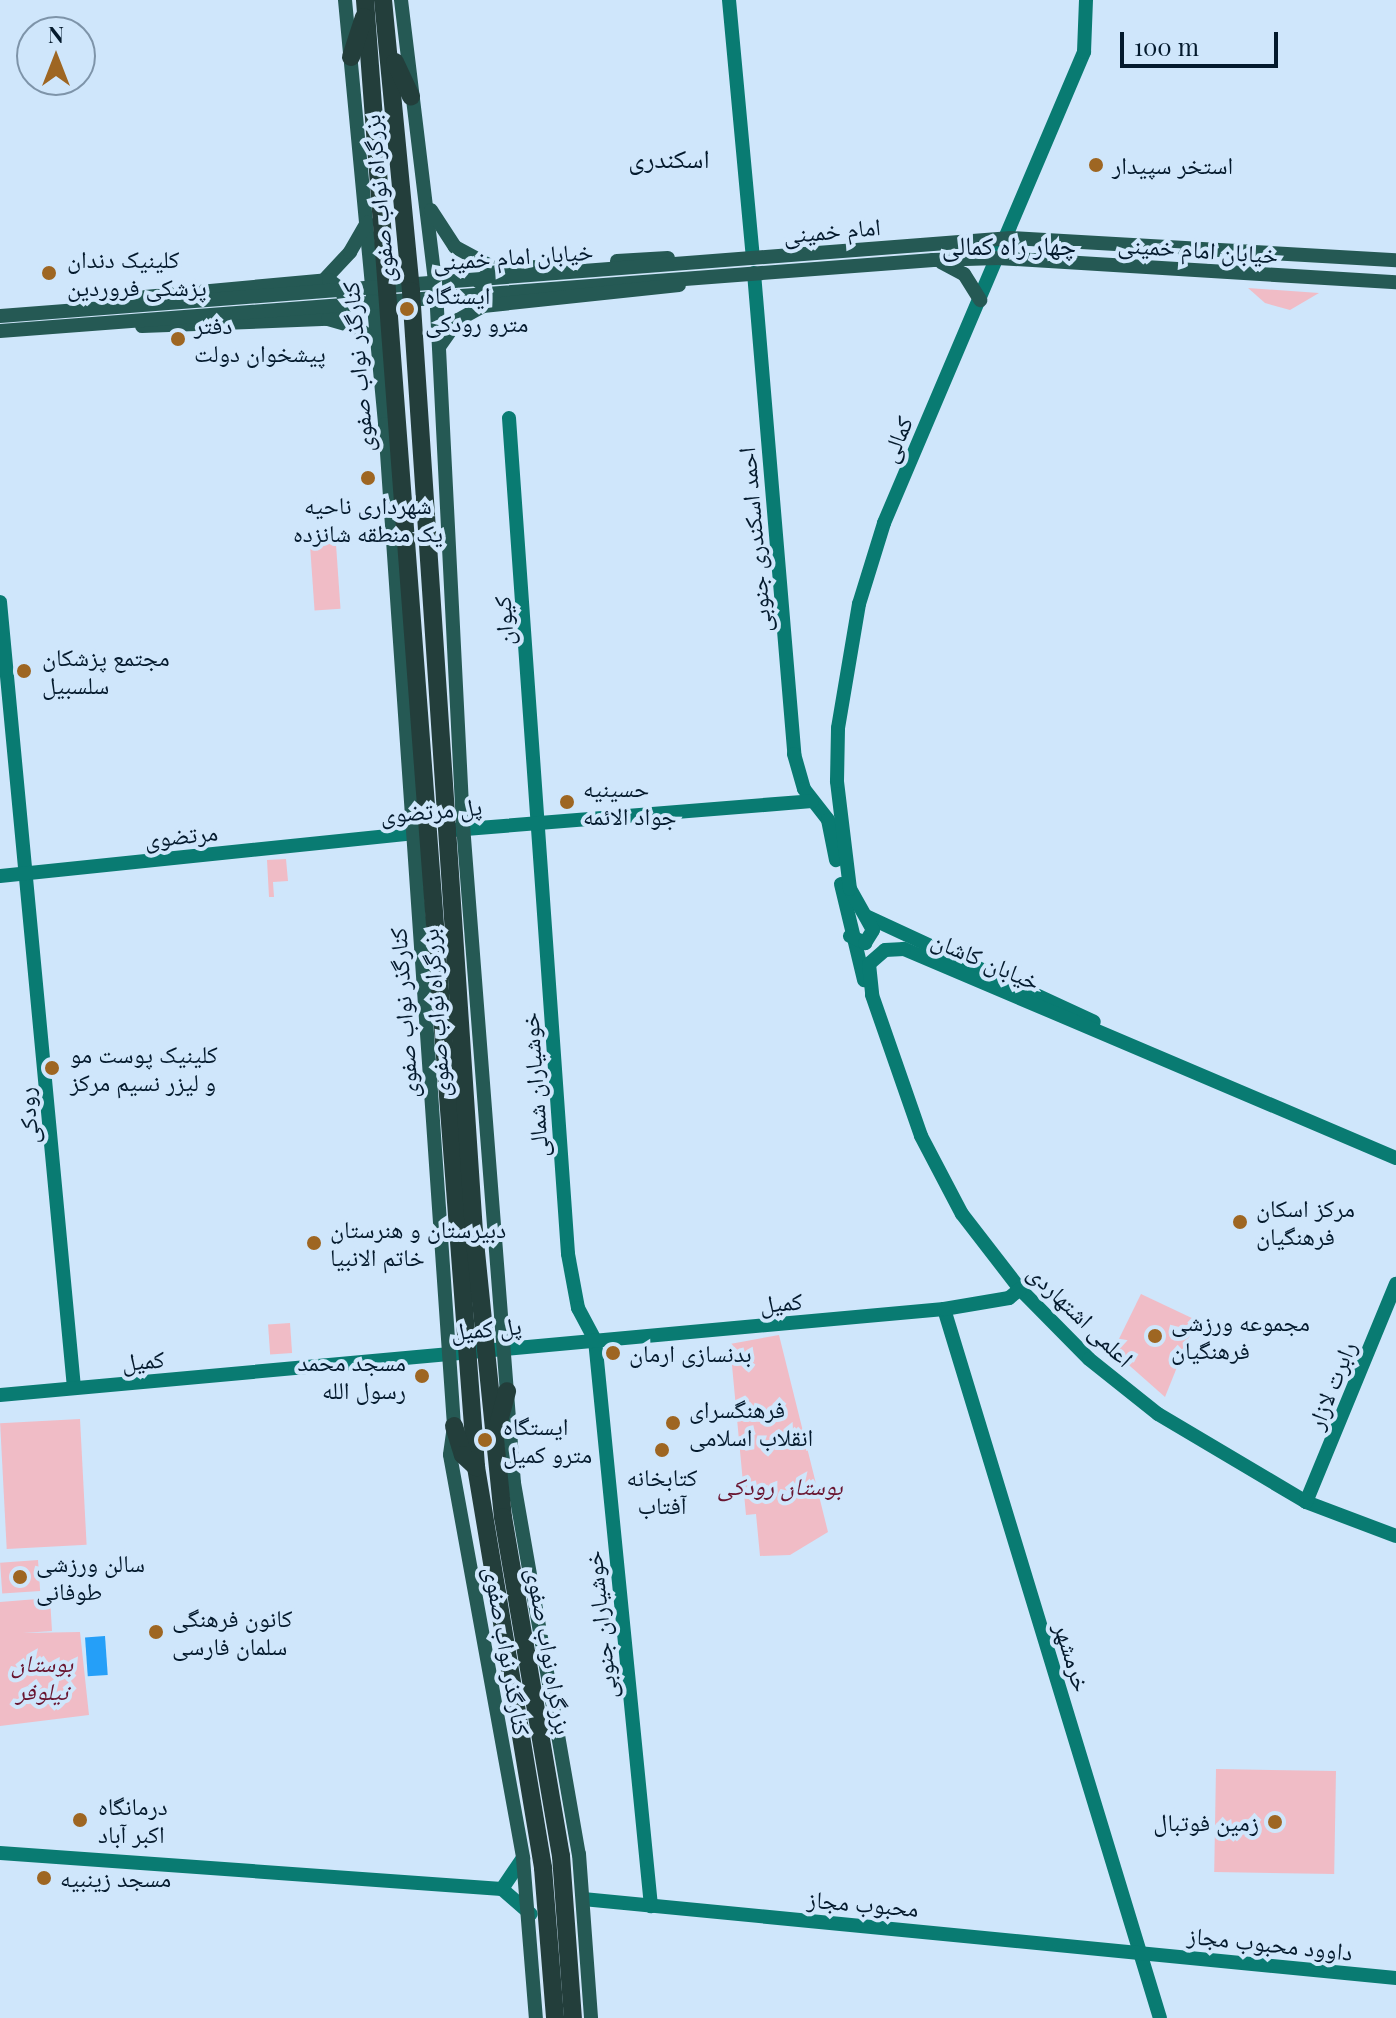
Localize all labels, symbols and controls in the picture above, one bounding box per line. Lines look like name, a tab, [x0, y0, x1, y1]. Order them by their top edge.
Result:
north arrow	[16, 16, 96, 96]
scale bar	[1124, 16, 1282, 66]
text: N	[48, 19, 64, 49]
text: 100 m	[1134, 30, 1199, 62]
street label: بزرگراه نواب صفوی	[356, 114, 400, 284]
district label: اسکندری	[628, 142, 710, 174]
place label: استخر سپیدار	[1112, 151, 1233, 179]
marker: استخر سپیدار	[1087, 156, 1105, 174]
street label: امام خمینی	[782, 211, 882, 249]
district label: چهار راه کمالی	[942, 229, 1076, 261]
street label: خیابان امام خمینی	[1117, 229, 1279, 269]
street label: خیابان امام خمینی	[432, 236, 594, 276]
place label: کلینیک دندان پزشکی فروردین	[67, 245, 207, 301]
marker: کلینیک دندان پزشکی فروردین	[38, 262, 60, 284]
street label: کنارگذر نواب صفوی	[335, 280, 379, 454]
place label: ایستگاه مترو رودکی	[425, 281, 528, 337]
marker: ایستگاه مترو رودکی	[396, 298, 418, 320]
place label: دفتر پیشخوان دولت	[194, 311, 326, 367]
marker: دفتر پیشخوان دولت	[169, 330, 187, 348]
street label: کمالی	[873, 412, 919, 466]
street label: احمد اسکندری جنوبی	[732, 446, 776, 634]
marker: شهرداری ناحیه یک منطقه شانزده	[359, 469, 377, 487]
place label: شهرداری ناحیه یک منطقه شانزده	[293, 491, 443, 547]
street label: کیوان	[487, 595, 519, 647]
place label: مجتمع پزشکان سلسبیل	[42, 643, 170, 699]
marker: مجتمع پزشکان سلسبیل	[13, 660, 35, 682]
place label: حسینیه جواد الائمه	[583, 774, 677, 830]
street label: پل مرتضوی	[379, 791, 483, 829]
marker: حسینیه جواد الائمه	[558, 793, 576, 811]
street label: مرتضوی	[143, 817, 219, 853]
street label: خیابان کاشان	[928, 924, 1044, 996]
street label: کنارگذر نواب صفوی	[383, 927, 423, 1099]
street label: بزرگراه نواب صفوی	[415, 928, 455, 1098]
street label: خوشیاران شمالی	[515, 1011, 553, 1159]
place label: کلینیک پوست مو و لیزر نسیم مرکز	[70, 1040, 218, 1096]
marker: کلینیک پوست مو و لیزر نسیم مرکز	[41, 1057, 63, 1079]
street label: رودکی	[10, 1086, 44, 1146]
place label: مرکز اسکان فرهنگیان	[1256, 1194, 1355, 1250]
marker: مرکز اسکان فرهنگیان	[1231, 1213, 1249, 1231]
place label: دبیرستان و هنرستان خاتم الانبیا	[330, 1215, 506, 1271]
marker: دبیرستان و هنرستان خاتم الانبیا	[305, 1234, 323, 1252]
street label: اعلمی اشتهاردی	[1022, 1258, 1140, 1372]
street label: کمیل	[758, 1286, 804, 1318]
place label: مجموعه ورزشی فرهنگیان	[1171, 1308, 1310, 1364]
street label: پل کمیل	[449, 1311, 523, 1345]
marker: مجموعه ورزشی فرهنگیان	[1146, 1327, 1164, 1345]
street label: رابرت لازار	[1300, 1337, 1362, 1433]
place label: بدنسازی ارمان	[629, 1339, 752, 1367]
street label: کمیل	[120, 1344, 166, 1376]
marker: بدنسازی ارمان	[604, 1344, 622, 1362]
place label: مسجد محمد رسول الله	[298, 1348, 406, 1404]
marker: مسجد محمد رسول الله	[413, 1367, 431, 1385]
place label: فرهنگسرای انقلاب اسلامی	[689, 1395, 813, 1451]
place label: ایستگاه مترو کمیل	[503, 1412, 592, 1468]
marker: فرهنگسرای انقلاب اسلامی	[664, 1414, 682, 1432]
marker: ایستگاه مترو کمیل	[474, 1429, 496, 1451]
marker: کتابخانه آفتاب	[653, 1441, 671, 1459]
place label: کتابخانه آفتاب	[627, 1463, 697, 1519]
park label: بوستان رودکی	[717, 1472, 843, 1500]
place label: سالن ورزشی طوفانی	[36, 1549, 145, 1605]
street label: خوشیاران جنوبی	[578, 1550, 622, 1700]
street label: کنارگذر نواب صفوی	[479, 1564, 537, 1738]
street label: بزرگراه نواب صفوی	[521, 1565, 579, 1737]
marker: سالن ورزشی طوفانی	[11, 1568, 29, 1586]
place label: کانون فرهنگی سلمان فارسی	[172, 1604, 292, 1660]
street label: خرمشهر	[1049, 1619, 1097, 1695]
marker: کانون فرهنگی سلمان فارسی	[147, 1623, 165, 1641]
park label: بوستان نیلوفر	[11, 1649, 73, 1705]
place label: درمانگاه اکبر آباد	[98, 1792, 168, 1848]
place label: زمین فوتبال	[1153, 1808, 1259, 1836]
marker: درمانگاه اکبر آباد	[69, 1809, 91, 1831]
marker: زمین فوتبال	[1266, 1813, 1284, 1831]
place label: مسجد زینبیه	[60, 1864, 171, 1892]
marker: مسجد زینبیه	[35, 1869, 53, 1887]
street label: محبوب مجاز	[806, 1884, 920, 1922]
street label: داوود محبوب مجاز	[1186, 1920, 1354, 1966]

